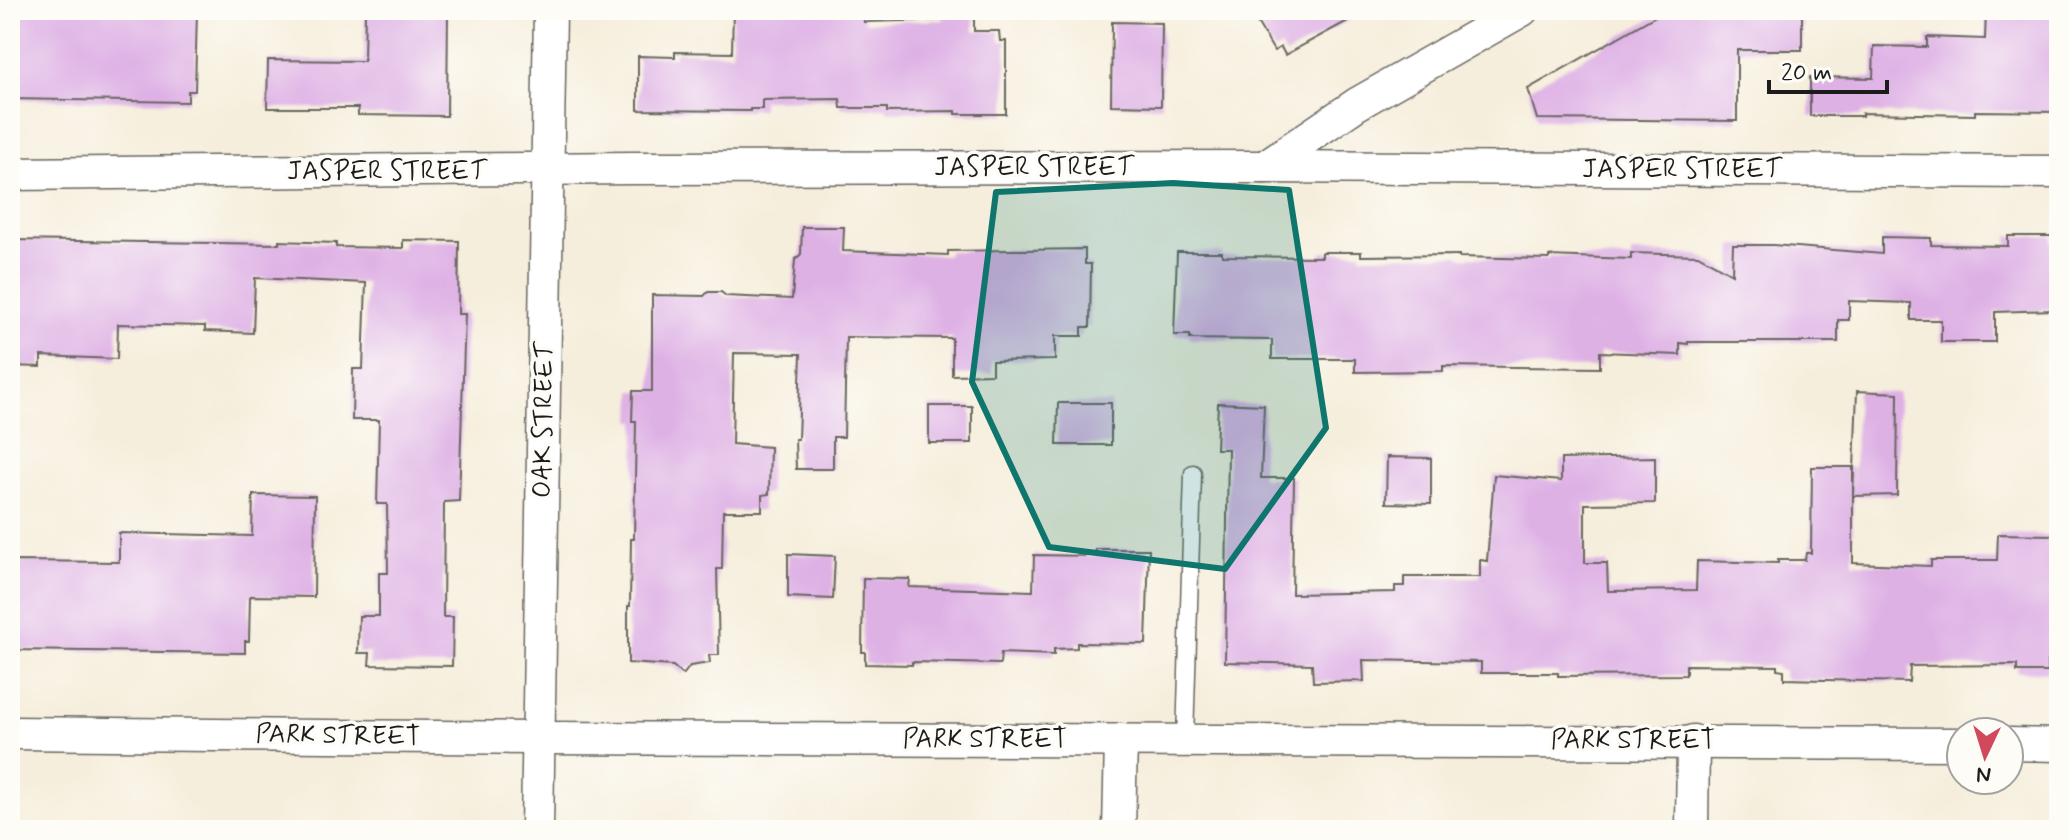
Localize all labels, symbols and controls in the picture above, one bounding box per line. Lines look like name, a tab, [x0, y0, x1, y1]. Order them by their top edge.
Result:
scale bar	[1769, 44, 1887, 94]
text: 20 m	[1781, 58, 1832, 89]
street label: JASPER STREET	[934, 151, 1135, 185]
street label: JASPER STREET	[1582, 153, 1783, 187]
street label: JASPER STREET	[287, 155, 488, 189]
street label: OAK STREET	[526, 340, 562, 498]
north arrow	[1945, 716, 2025, 796]
street label: PARK STREET	[255, 718, 421, 754]
street label: PARK STREET	[903, 723, 1067, 757]
street label: PARK STREET	[1551, 724, 1715, 758]
text: N	[1975, 759, 1992, 788]

